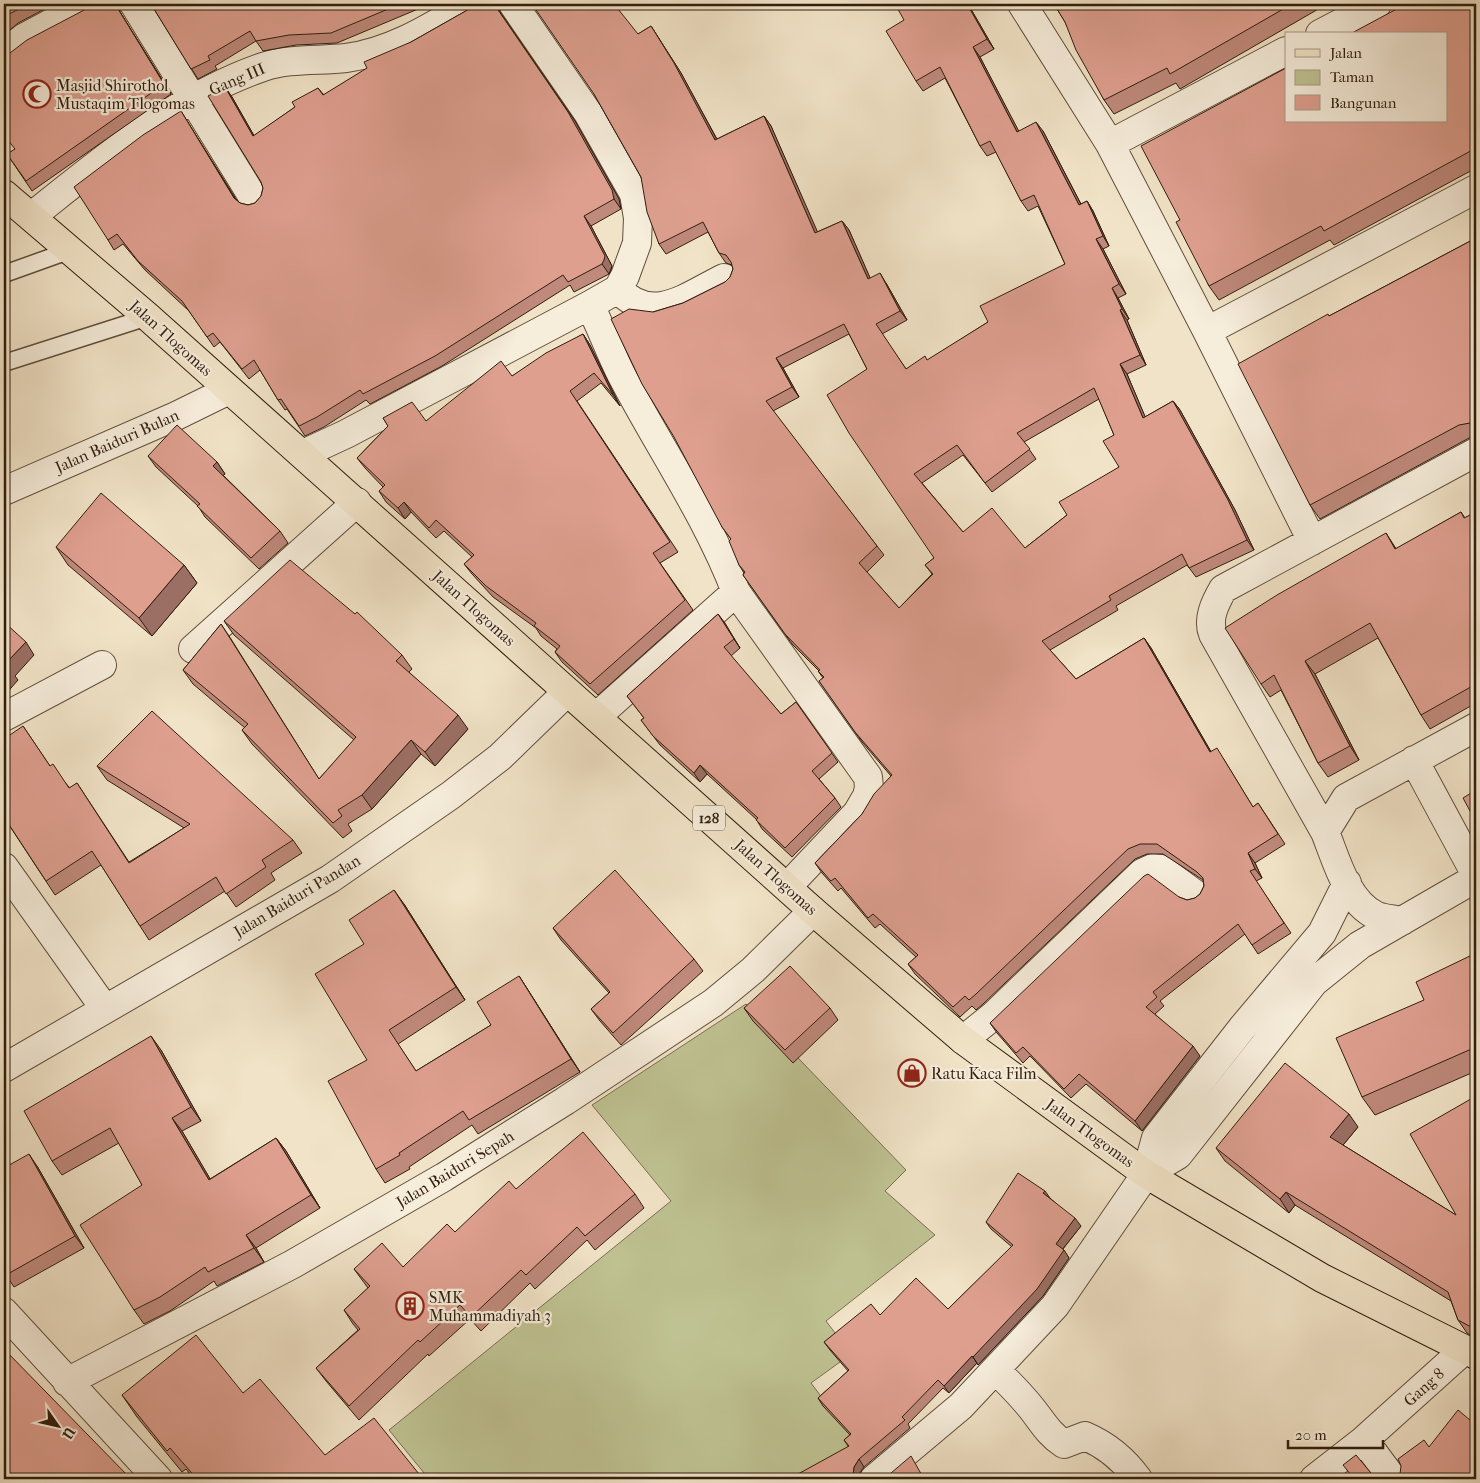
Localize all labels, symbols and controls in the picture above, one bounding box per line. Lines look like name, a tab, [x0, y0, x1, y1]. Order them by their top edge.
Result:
legend	[1285, 32, 1448, 122]
text: Jalan	[1329, 44, 1362, 62]
street label: Gang III	[206, 59, 268, 99]
text: Taman	[1330, 68, 1374, 86]
place label: Masjid Shirothol Mustaqim Tlogomas	[56, 76, 195, 113]
mosque icon: Masjid Shirothol Mustaqim Tlogomas	[22, 79, 52, 109]
text: Bangunan	[1330, 94, 1397, 112]
street label: Jalan Tlogomas	[124, 295, 216, 380]
street label: Jalan Baiduri Bulan	[50, 405, 182, 478]
street label: Jalan Tlogomas	[427, 565, 519, 650]
road number: 128	[693, 806, 725, 830]
street label: Jalan Tlogomas	[729, 834, 821, 919]
street label: Jalan Baiduri Pandan	[229, 850, 364, 942]
shop icon: Ratu Kaca Film	[897, 1058, 927, 1088]
place label: Ratu Kaca Film	[931, 1064, 1037, 1083]
street label: Jalan Tlogomas	[1041, 1093, 1138, 1171]
street label: Jalan Baiduri Sepah	[391, 1126, 517, 1213]
place label: SMK Muhammadiyah 3	[429, 1288, 551, 1325]
building icon: SMK Muhammadiyah 3	[395, 1291, 425, 1321]
street label: Gang 8	[1400, 1364, 1448, 1410]
north arrow	[32, 1400, 82, 1450]
scale bar	[1288, 1418, 1382, 1450]
text: U	[58, 1423, 79, 1442]
text: 20 m	[1295, 1426, 1327, 1444]

